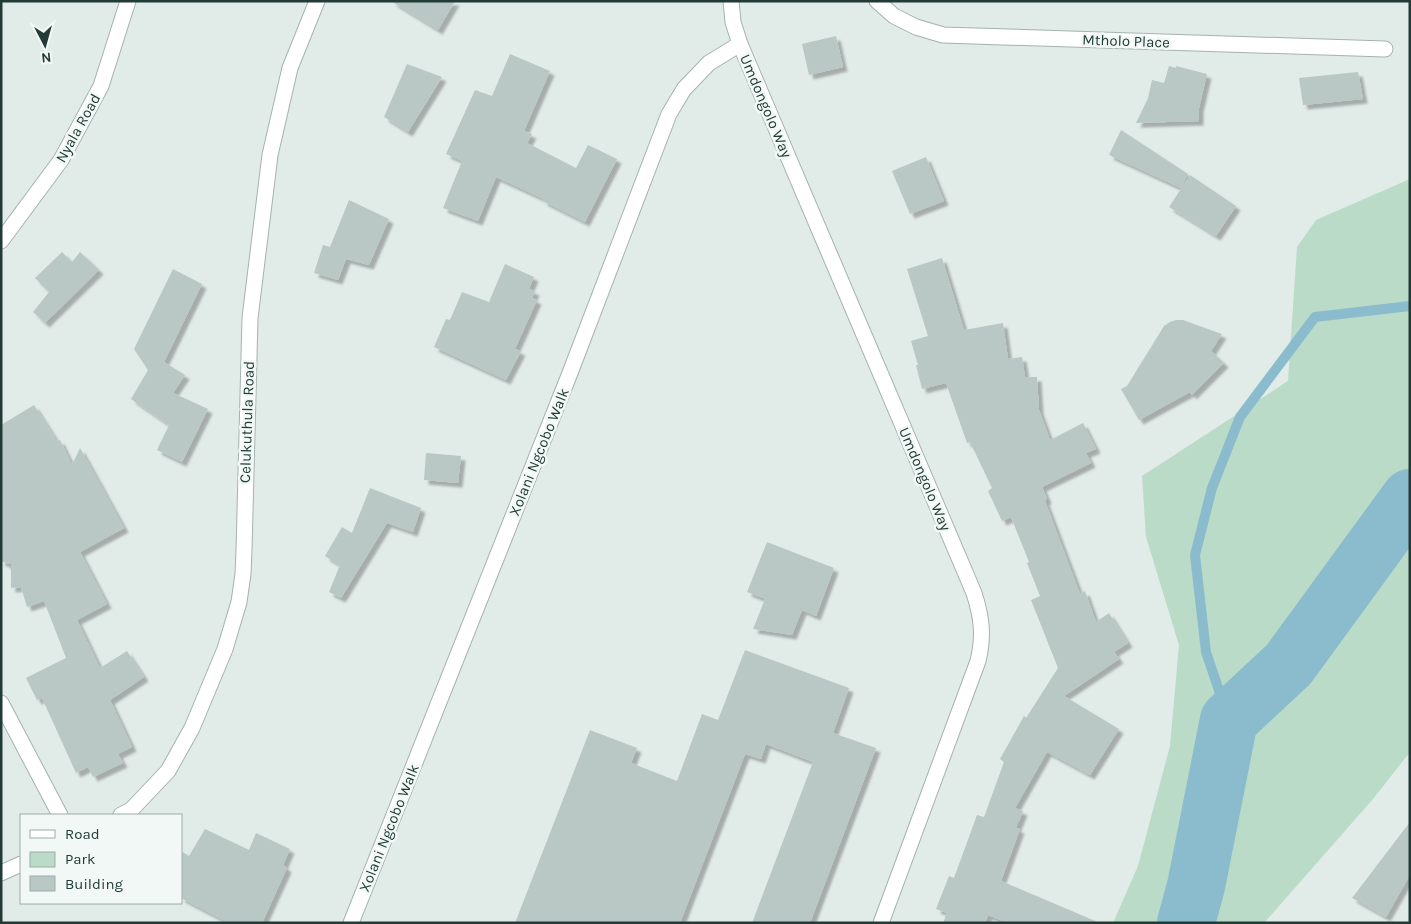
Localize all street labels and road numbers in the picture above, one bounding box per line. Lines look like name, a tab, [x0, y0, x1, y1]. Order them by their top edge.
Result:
street label: Mtholo Place	[1082, 30, 1170, 52]
street label: Umdongolo Way	[736, 52, 796, 161]
street label: Nyala Road	[52, 90, 104, 166]
street label: Celukuthula Road	[236, 361, 258, 483]
street label: Xolani Ngcobo Walk	[505, 385, 573, 519]
street label: Umdongolo Way	[895, 425, 955, 534]
street label: Xolani Ngcobo Walk	[355, 761, 423, 895]

